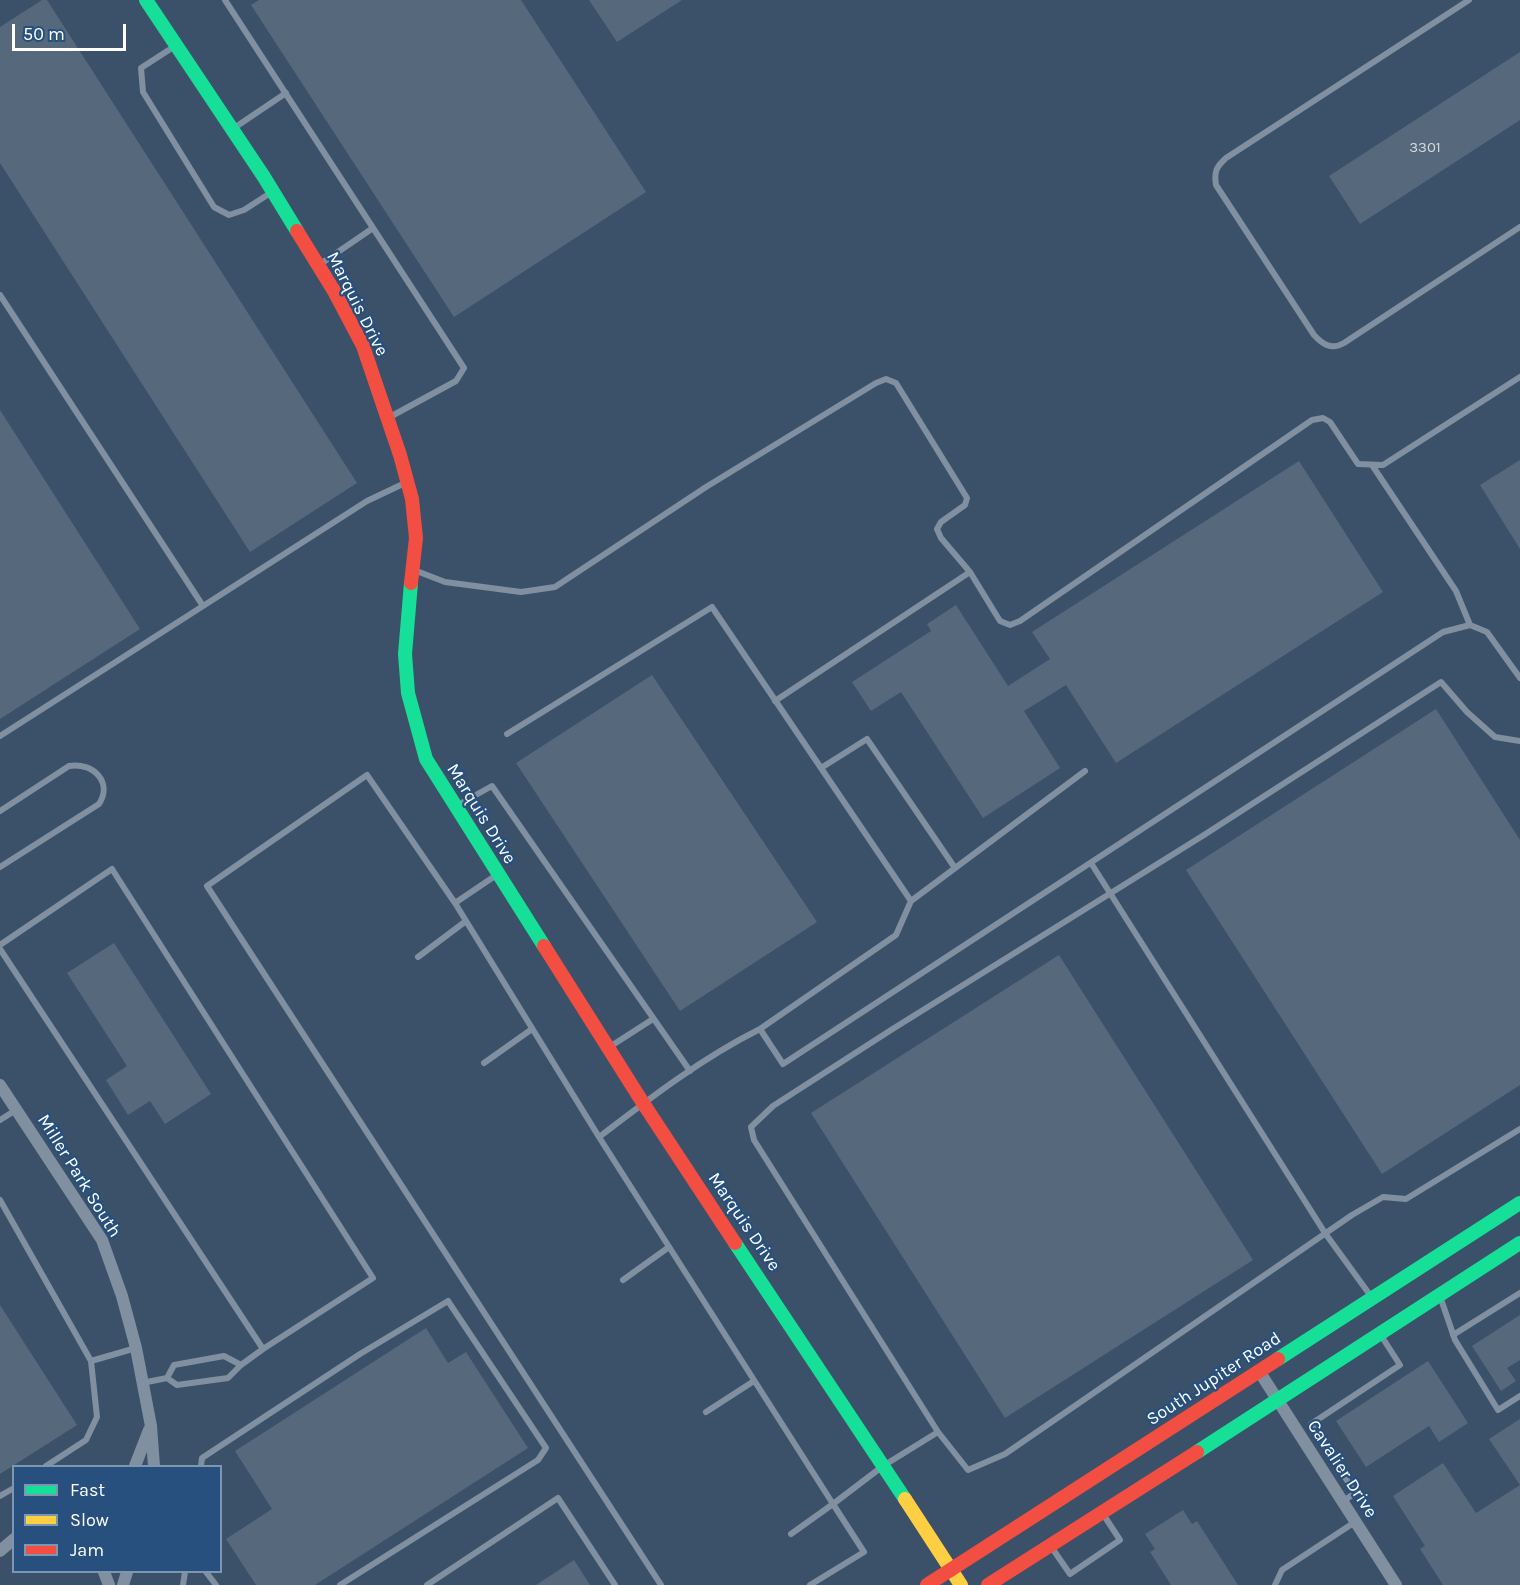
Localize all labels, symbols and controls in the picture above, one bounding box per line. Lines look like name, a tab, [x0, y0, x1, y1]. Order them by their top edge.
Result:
scale bar	[15, 12, 129, 50]
text: 50 m	[23, 23, 65, 45]
house number: 3301	[1409, 139, 1441, 157]
street label: Marquis Drive	[321, 248, 393, 360]
street label: Marquis Drive	[442, 760, 520, 868]
street label: Miller Park South	[33, 1111, 125, 1241]
street label: Marquis Drive	[703, 1169, 785, 1275]
street label: South Jupiter Road	[1143, 1328, 1285, 1430]
street label: Cavalier Drive	[1302, 1416, 1382, 1522]
legend	[12, 1465, 222, 1573]
text: Fast	[70, 1479, 105, 1501]
text: Slow	[70, 1509, 109, 1531]
text: Jam	[70, 1539, 104, 1561]

